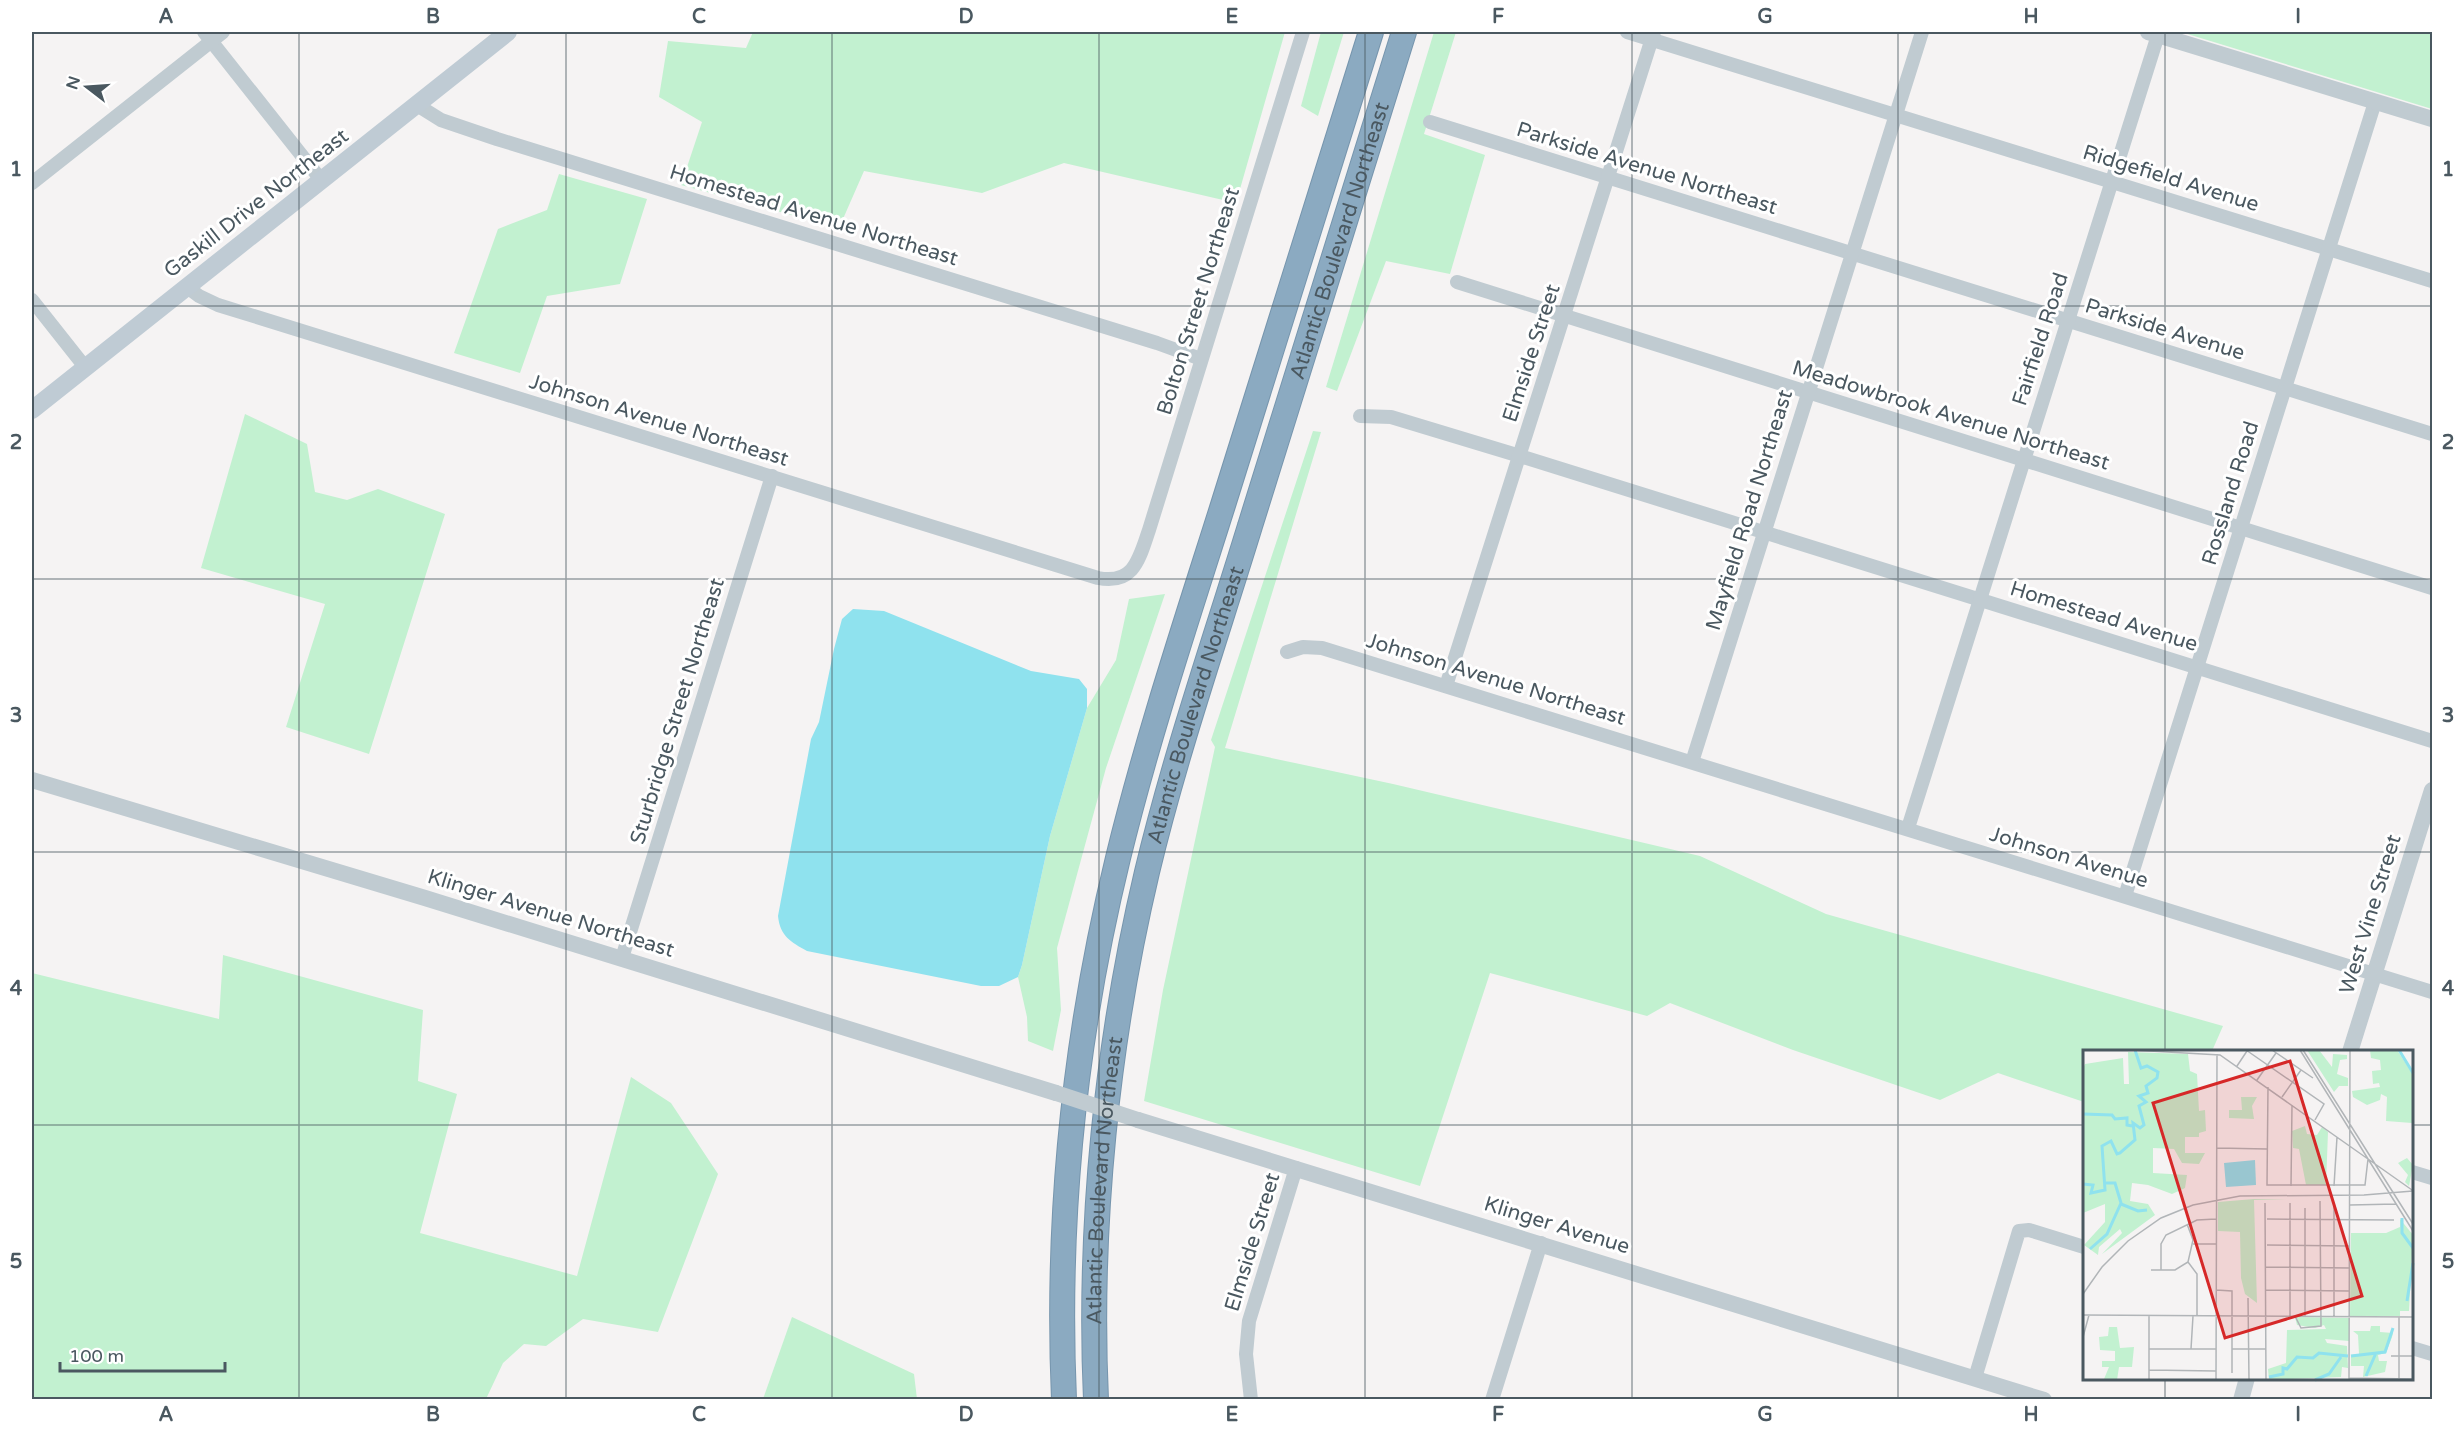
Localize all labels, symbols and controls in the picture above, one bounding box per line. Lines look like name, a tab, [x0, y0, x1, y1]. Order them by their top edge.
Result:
text: A	[159, 5, 174, 29]
text: B	[426, 5, 440, 29]
text: C	[692, 5, 706, 29]
text: D	[958, 5, 974, 29]
text: E	[1226, 5, 1239, 29]
text: F	[1492, 5, 1504, 29]
text: G	[1757, 5, 1773, 29]
text: H	[2023, 5, 2039, 29]
text: I	[2295, 5, 2301, 29]
north arrow	[57, 57, 117, 117]
text: N	[62, 74, 85, 92]
street label: Atlantic Boulevard Northeast	[1285, 99, 1395, 383]
street label: Parkside Avenue Northeast	[1514, 117, 1780, 220]
street label: Gaskill Drive Northeast	[159, 124, 354, 283]
street label: Ridgefield Avenue	[2080, 140, 2262, 217]
text: 1	[10, 158, 22, 182]
text: 1	[2442, 158, 2454, 182]
street label: Homestead Avenue Northeast	[667, 160, 961, 271]
street label: Bolton Street Northeast	[1152, 184, 1245, 418]
street label: Fairfield Road	[2007, 270, 2074, 409]
street label: Elmside Street	[1497, 281, 1566, 425]
street label: Parkside Avenue	[2082, 293, 2248, 366]
street label: Meadowbrook Avenue Northeast	[1789, 355, 2112, 476]
street label: Johnson Avenue Northeast	[526, 369, 791, 472]
street label: Mayfield Road Northeast	[1701, 387, 1798, 634]
street label: Rossland Road	[2197, 418, 2264, 568]
text: 2	[10, 431, 22, 455]
text: 2	[2442, 431, 2454, 455]
street label: Atlantic Boulevard Northeast	[1142, 563, 1250, 847]
street label: Sturbridge Street Northeast	[625, 575, 730, 847]
street label: Homestead Avenue	[2007, 576, 2201, 657]
street label: Johnson Avenue Northeast	[1363, 628, 1628, 731]
text: 3	[10, 704, 22, 728]
text: 3	[2442, 704, 2454, 728]
street label: Johnson Avenue	[1987, 821, 2151, 893]
street label: West Vine Street	[2334, 831, 2407, 997]
street label: Klinger Avenue Northeast	[425, 864, 677, 963]
text: 4	[10, 977, 23, 1001]
text: 4	[2442, 977, 2455, 1001]
street label: Atlantic Boulevard Northeast	[1082, 1035, 1128, 1325]
inset map	[2083, 1050, 2413, 1380]
street label: Elmside Street	[1219, 1170, 1285, 1315]
street label: Klinger Avenue	[1481, 1191, 1633, 1260]
text: 5	[10, 1250, 22, 1274]
text: 5	[2442, 1250, 2454, 1274]
scale bar	[60, 1335, 225, 1373]
text: 100 m	[69, 1345, 124, 1367]
text: A	[159, 1403, 174, 1427]
text: B	[426, 1403, 440, 1427]
text: C	[692, 1403, 706, 1427]
text: D	[958, 1403, 974, 1427]
text: E	[1226, 1403, 1239, 1427]
text: F	[1492, 1403, 1504, 1427]
text: G	[1757, 1403, 1773, 1427]
text: H	[2023, 1403, 2039, 1427]
text: I	[2295, 1403, 2301, 1427]

